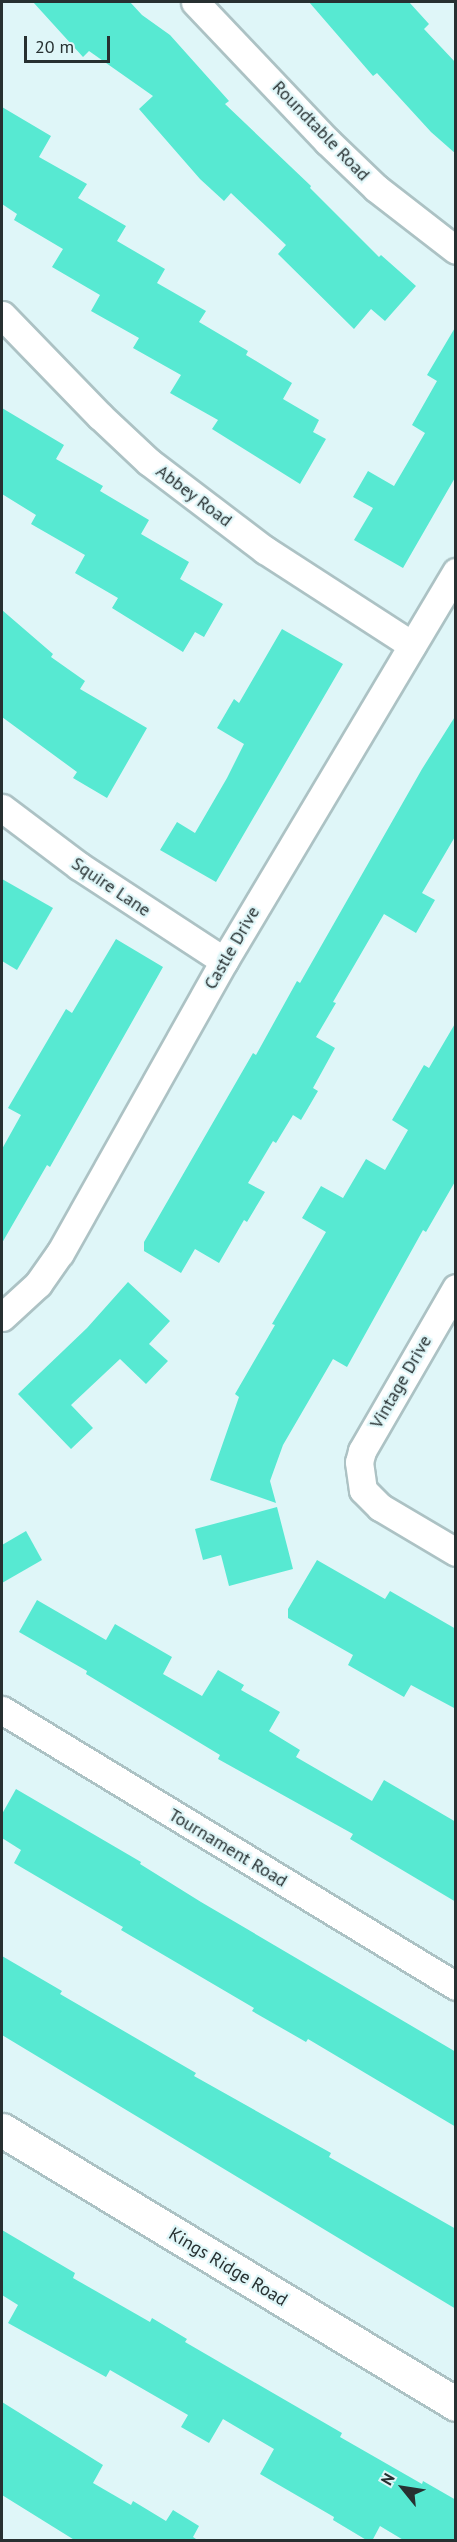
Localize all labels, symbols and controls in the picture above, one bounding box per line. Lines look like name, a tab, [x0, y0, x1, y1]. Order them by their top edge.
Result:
scale bar	[27, 24, 112, 62]
text: 20 m	[35, 35, 74, 58]
street label: Roundtable Road	[268, 76, 374, 186]
street label: Abbey Road	[152, 460, 236, 532]
street label: Squire Lane	[67, 853, 155, 921]
street label: Castle Drive	[200, 903, 264, 993]
street label: Vintage Drive	[366, 1332, 436, 1432]
street label: Tournament Road	[165, 1804, 291, 1892]
street label: Kings Ridge Road	[165, 2223, 291, 2311]
north arrow	[373, 2458, 433, 2518]
text: N	[376, 2469, 399, 2489]

